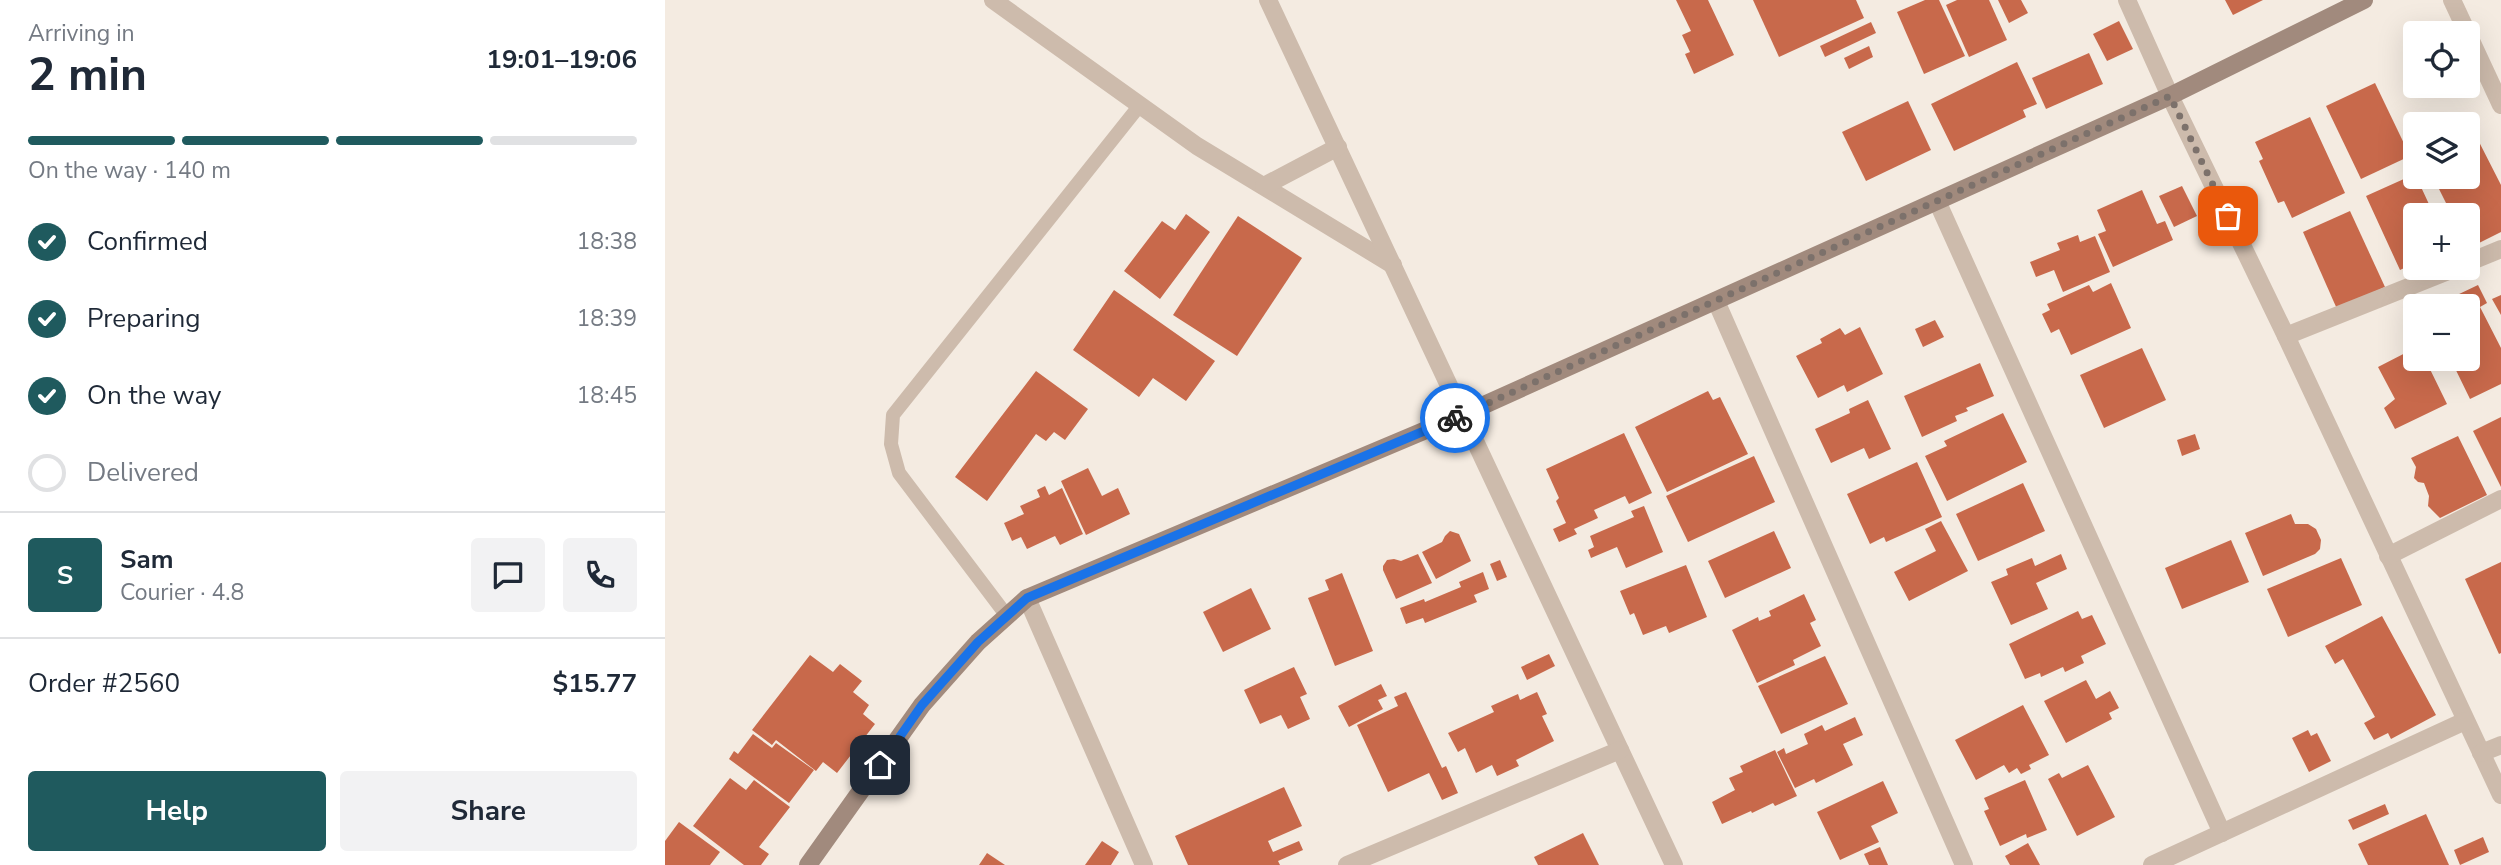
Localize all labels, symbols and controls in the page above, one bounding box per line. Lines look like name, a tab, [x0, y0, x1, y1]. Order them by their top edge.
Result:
text: Arriving in	[28, 18, 135, 49]
map controls	[2403, 21, 2480, 371]
button: locate	[2403, 21, 2480, 98]
text: 19:01–19:06	[486, 42, 637, 77]
text: 2 min	[28, 43, 147, 106]
button: layers	[2403, 112, 2480, 189]
text: On the way · 140 m	[28, 155, 231, 186]
pin	[2198, 186, 2258, 246]
icon: bag	[2209, 197, 2247, 235]
button: +	[2403, 203, 2480, 280]
icon: check	[28, 223, 66, 261]
text: Confirmed	[87, 224, 208, 259]
text: 18:38	[577, 226, 637, 257]
button: −	[2403, 294, 2480, 371]
icon: check	[28, 300, 66, 338]
text: Preparing	[87, 301, 200, 336]
text: 18:39	[577, 303, 637, 334]
icon: check	[28, 377, 66, 415]
text: On the way	[87, 378, 221, 413]
text: 18:45	[577, 380, 637, 411]
courier	[1420, 383, 1490, 453]
icon: bike	[1436, 399, 1474, 437]
text: Delivered	[87, 455, 199, 490]
button: chat	[471, 538, 545, 612]
button: phone	[563, 538, 637, 612]
text: Sam	[120, 542, 173, 577]
text: S	[57, 558, 73, 593]
text: Courier · 4.8	[120, 577, 244, 608]
text: Order #2560	[28, 666, 180, 701]
text: $15.77	[553, 666, 637, 701]
pin	[850, 735, 910, 795]
icon: home	[861, 746, 899, 784]
button: Help	[28, 771, 326, 851]
button: Share	[340, 771, 637, 851]

